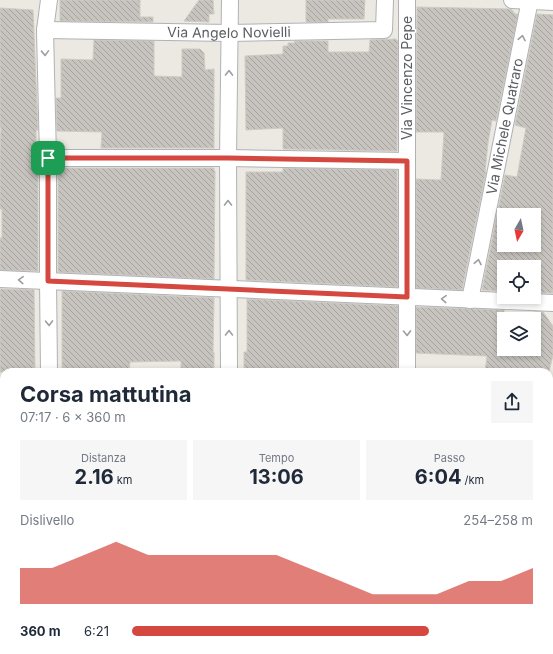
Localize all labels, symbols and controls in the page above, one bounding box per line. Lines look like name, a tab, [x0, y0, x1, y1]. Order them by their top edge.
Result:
street label: Via Vincenzo Pepe	[398, 16, 415, 140]
street label: Via Angelo Novielli	[167, 23, 291, 41]
one-way arrow	[518, 35, 526, 41]
one-way arrow	[41, 50, 50, 56]
street label: Via Michele Quatraro	[482, 57, 526, 196]
one-way arrow	[225, 70, 233, 76]
pin	[31, 141, 65, 175]
icon: arrive	[37, 147, 59, 169]
one-way arrow	[224, 200, 232, 206]
north arrow	[497, 208, 541, 252]
map controls	[497, 208, 541, 356]
one-way arrow	[473, 259, 481, 265]
button: locate	[497, 260, 541, 304]
one-way arrow	[18, 276, 24, 284]
one-way arrow	[441, 295, 447, 303]
button: layers	[497, 312, 541, 356]
one-way arrow	[44, 320, 53, 326]
one-way arrow	[225, 330, 233, 336]
one-way arrow	[403, 330, 411, 336]
text: Corsa mattutina	[20, 381, 191, 407]
button: share	[491, 381, 533, 423]
text: 07:17 · 6 × 360 m	[20, 409, 126, 425]
text: Distanza	[81, 451, 126, 465]
text: Tempo	[259, 451, 294, 465]
text: Passo	[434, 451, 465, 465]
text: 2.16	[75, 465, 114, 489]
text: 13:06	[249, 465, 304, 489]
text: 6:04	[415, 465, 461, 489]
text: km	[114, 473, 132, 487]
text: /km	[461, 473, 484, 487]
text: Dislivello	[20, 512, 74, 528]
text: 254–258 m	[463, 512, 533, 528]
text: 360 m	[20, 623, 61, 639]
text: 6:21	[84, 623, 109, 639]

